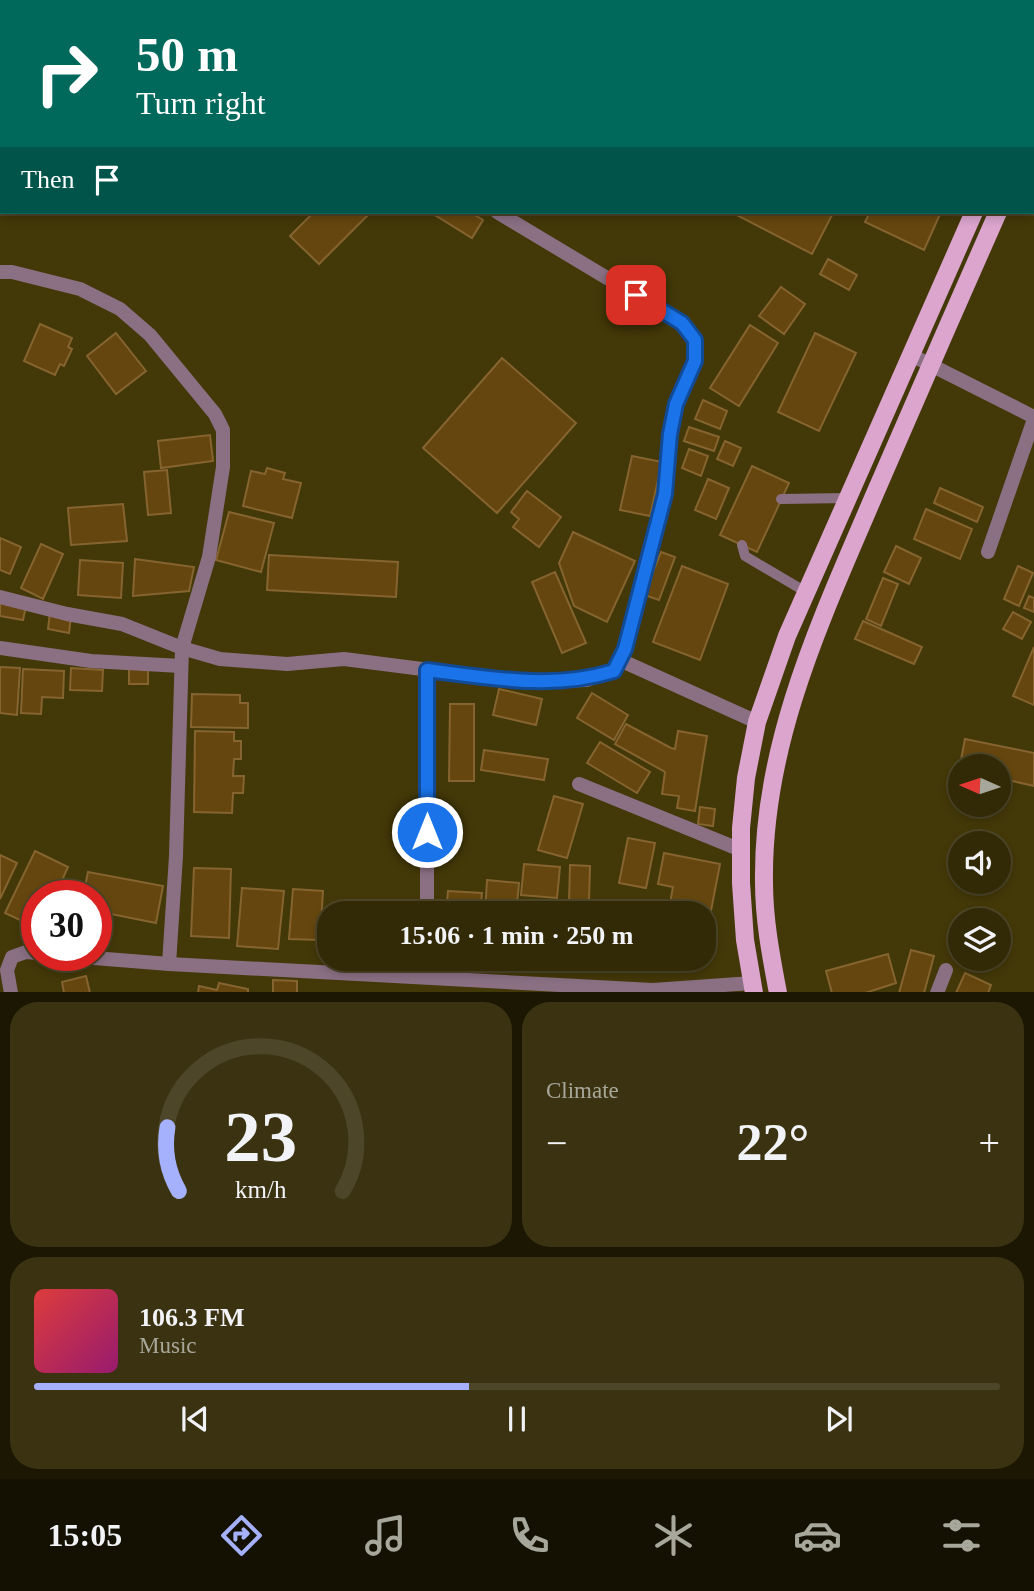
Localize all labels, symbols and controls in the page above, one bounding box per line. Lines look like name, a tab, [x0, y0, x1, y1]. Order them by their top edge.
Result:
text: 50 m	[136, 27, 238, 82]
icon: right	[21, 28, 112, 119]
text: Turn right	[136, 85, 266, 121]
icon: arrive	[88, 161, 126, 199]
text: Then	[21, 165, 74, 194]
pin	[606, 265, 666, 325]
icon: arrive	[617, 276, 655, 314]
north arrow	[948, 754, 1012, 817]
map controls	[948, 754, 1011, 971]
position arrow	[390, 795, 464, 869]
button: sound	[948, 831, 1011, 894]
speed limit sign: 30	[21, 880, 112, 971]
button: layers	[948, 908, 1011, 971]
text: 15:06 · 1 min · 250 m	[400, 921, 634, 950]
text: Climate	[546, 1078, 619, 1103]
text: 23	[225, 1096, 297, 1177]
text: 22°	[737, 1114, 809, 1171]
text: −	[546, 1122, 567, 1164]
text: +	[979, 1122, 1000, 1164]
text: km/h	[235, 1175, 287, 1202]
text: 106.3 FM	[139, 1303, 244, 1332]
text: Music	[139, 1333, 197, 1358]
icon: previous	[176, 1400, 214, 1438]
icon: pause	[498, 1400, 536, 1438]
icon: next	[820, 1400, 858, 1438]
icon: directions	[217, 1511, 266, 1560]
icon: music	[361, 1511, 410, 1560]
icon: phone	[505, 1511, 554, 1560]
icon: climate	[649, 1511, 698, 1560]
icon: car	[793, 1511, 842, 1560]
icon: filters	[937, 1511, 986, 1560]
text: 15:05	[48, 1517, 122, 1553]

